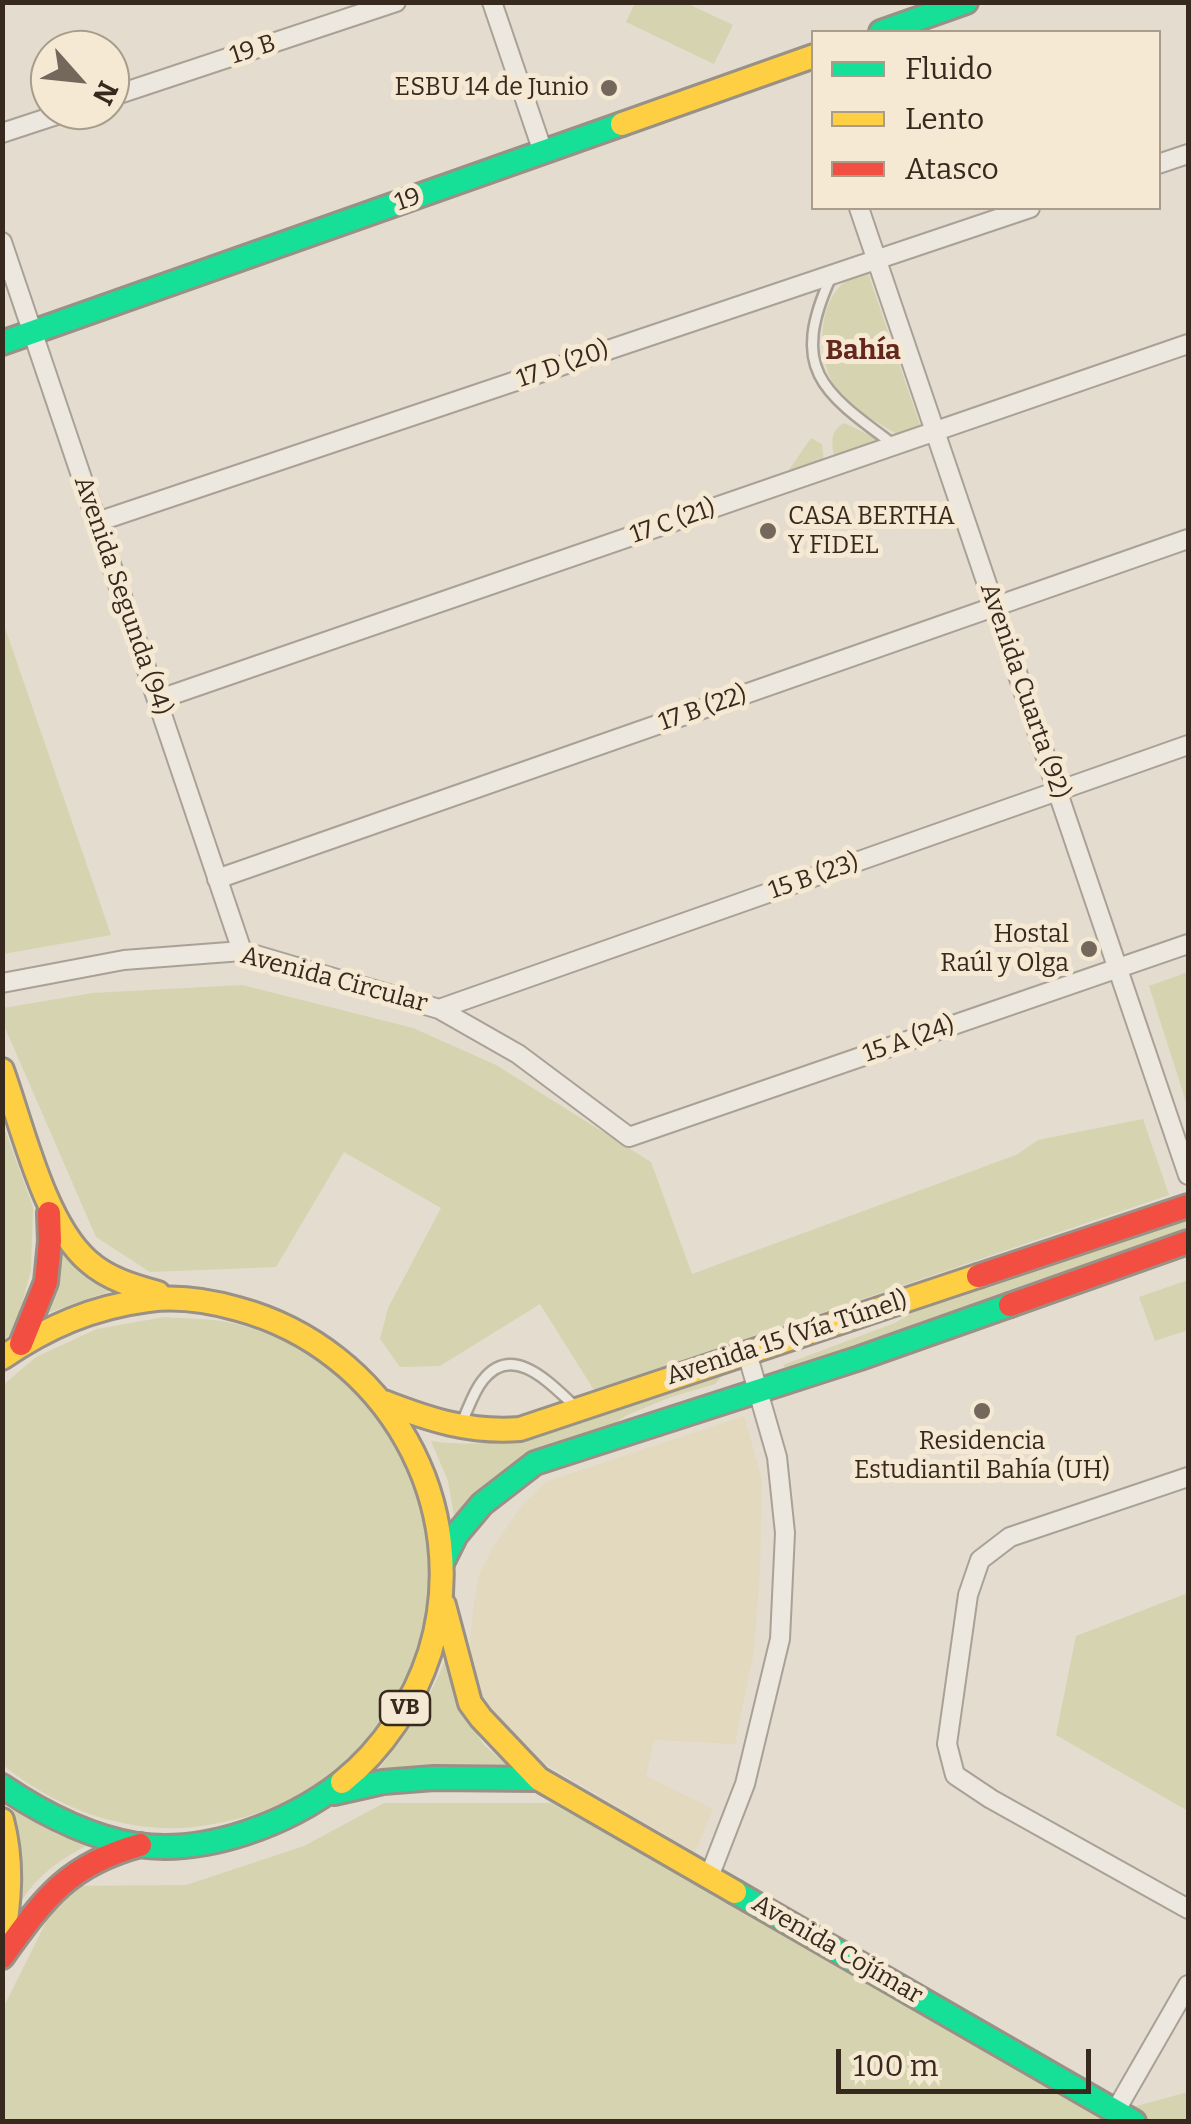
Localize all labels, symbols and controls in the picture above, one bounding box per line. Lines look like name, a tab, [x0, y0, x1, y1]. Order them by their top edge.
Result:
street label: 19 B	[227, 29, 279, 71]
north arrow	[30, 30, 130, 130]
legend	[811, 30, 1161, 210]
text: Fluido	[905, 51, 993, 87]
place label: ESBU 14 de Junio	[395, 73, 589, 103]
text: N	[86, 76, 125, 110]
marker: ESBU 14 de Junio	[598, 77, 620, 99]
text: Lento	[905, 101, 984, 137]
text: Atasco	[905, 151, 999, 187]
street label: 19	[391, 182, 425, 218]
district label: Bahía	[825, 334, 901, 368]
street label: 17 D (20)	[513, 335, 613, 395]
street label: Avenida Segunda (94)	[67, 473, 177, 719]
street label: 17 C (21)	[627, 494, 719, 550]
place label: CASA BERTHA Y FIDEL	[788, 502, 955, 561]
marker: CASA BERTHA Y FIDEL	[757, 520, 779, 542]
street label: Avenida Cuarta (92)	[973, 579, 1075, 803]
street label: 17 B (22)	[655, 680, 751, 738]
street label: 15 B (23)	[765, 848, 863, 906]
place label: Hostal Raúl y Olga	[940, 920, 1069, 979]
marker: Hostal Raúl y Olga	[1078, 938, 1100, 960]
street label: Avenida Circular	[237, 941, 431, 1019]
street label: 15 A (24)	[859, 1010, 959, 1070]
street label: Avenida 15 (Vía Túnel)	[663, 1286, 911, 1392]
marker: Residencia Estudiantil Bahía (UH)	[971, 1400, 993, 1422]
place label: Residencia Estudiantil Bahía (UH)	[854, 1427, 1110, 1486]
road number: VB	[380, 1691, 430, 1725]
street label: Avenida Cojímar	[746, 1889, 928, 2011]
scale bar	[841, 2029, 1096, 2091]
text: 100 m	[853, 2048, 938, 2084]

